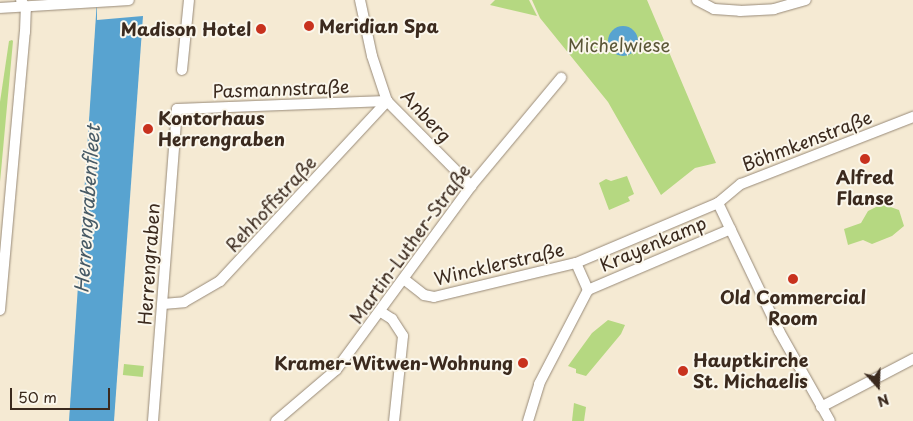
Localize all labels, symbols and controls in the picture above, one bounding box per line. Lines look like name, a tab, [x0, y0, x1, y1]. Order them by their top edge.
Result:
place label: Meridian Spa	[319, 15, 439, 37]
place label: Madison Hotel	[121, 18, 251, 40]
marker: Meridian Spa	[303, 20, 315, 32]
marker: Madison Hotel	[255, 23, 267, 35]
park label: Michelwiese	[568, 34, 670, 56]
street label: Pasmannstraße	[212, 76, 350, 102]
street label: Anberg	[396, 85, 456, 147]
street label: Böhmkenstraße	[739, 106, 875, 176]
place label: Kontorhaus Herrengraben	[158, 108, 285, 150]
marker: Kontorhaus Herrengraben	[142, 123, 154, 135]
water label: Herrengrabenfleet	[70, 124, 104, 294]
street label: Rehhoffstraße	[221, 152, 321, 256]
marker: Alfred Flanse	[859, 153, 871, 165]
street label: Martin-Luther-Straße	[345, 160, 475, 328]
place label: Alfred Flanse	[836, 167, 894, 210]
street label: Herrengraben	[134, 202, 164, 326]
street label: Krayenkamp	[596, 212, 710, 276]
street label: Wincklerstraße	[432, 239, 566, 289]
marker: Old Commercial Room	[787, 273, 799, 285]
place label: Old Commercial Room	[719, 287, 867, 330]
place label: Hauptkirche St. Michaelis	[693, 350, 808, 392]
place label: Kramer-Witwen-Wohnung	[274, 352, 513, 374]
marker: Kramer-Witwen-Wohnung	[517, 357, 529, 369]
north arrow	[853, 361, 903, 411]
marker: Hauptkirche St. Michaelis	[677, 365, 689, 377]
scale bar	[12, 378, 112, 410]
text: 50 m	[18, 385, 57, 408]
text: N	[874, 389, 892, 412]

